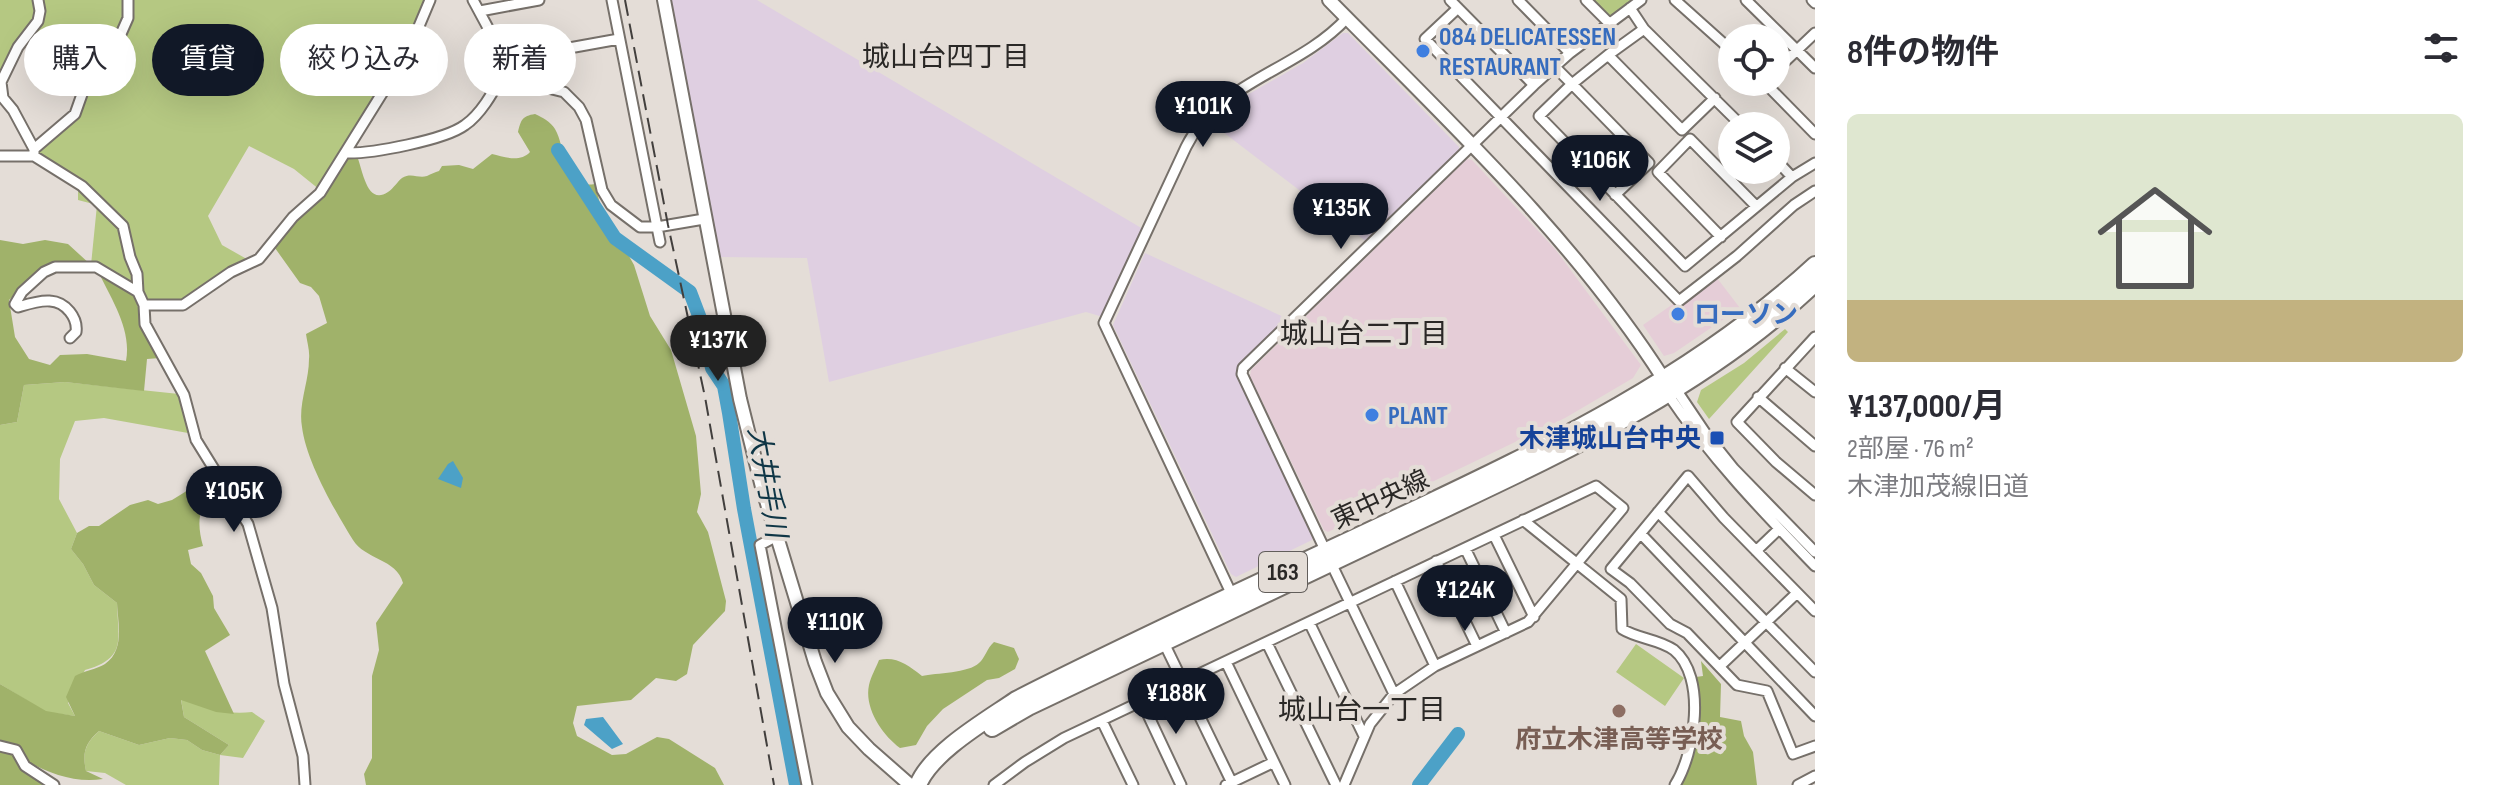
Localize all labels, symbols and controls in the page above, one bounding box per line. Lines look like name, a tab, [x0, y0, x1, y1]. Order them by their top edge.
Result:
place label: 084 DELICATESSEN RESTAURANT	[1439, 22, 1616, 83]
chip: 購入	[24, 24, 136, 96]
chip: 賃貸	[152, 24, 264, 96]
chip: 絞り込み	[280, 24, 448, 96]
chip: 新着	[464, 24, 576, 96]
map controls	[1718, 24, 1790, 184]
button: locate	[1718, 24, 1790, 96]
icon: filters	[2419, 26, 2463, 70]
text: 8件の物件	[1847, 32, 1999, 73]
district label: 城山台四丁目	[862, 41, 1030, 74]
marker: 084 DELICATESSEN RESTAURANT	[1414, 42, 1432, 60]
pin: ¥101K	[1147, 81, 1259, 149]
text: ¥101K	[1173, 91, 1233, 122]
button: layers	[1718, 112, 1790, 184]
pin: ¥106K	[1544, 135, 1656, 203]
text: ¥106K	[1570, 145, 1631, 176]
icon: home	[2083, 166, 2227, 310]
pin: ¥135K	[1285, 183, 1397, 251]
text: ¥135K	[1311, 193, 1371, 224]
place label: ローソン	[1694, 300, 1798, 331]
marker: ローソン	[1669, 305, 1687, 323]
pin: ¥137K	[662, 315, 774, 383]
district label: 城山台二丁目	[1280, 318, 1448, 351]
text: ¥137K	[688, 325, 748, 356]
text: ¥137,000/月	[1847, 386, 2006, 427]
place label: PLANT	[1388, 401, 1448, 432]
marker: PLANT	[1363, 406, 1381, 424]
water label: 大井手川	[741, 424, 793, 543]
place label: 木津城山台中央	[1519, 424, 1701, 455]
marker: 木津城山台中央	[1708, 429, 1726, 447]
text: 2部屋 · 76 m²	[1847, 434, 1974, 465]
street label: 東中央線	[1327, 464, 1434, 536]
pin: ¥105K	[178, 466, 290, 534]
text: 木津加茂線旧道	[1847, 472, 2029, 503]
text: ¥105K	[204, 476, 264, 507]
road number: 163	[1259, 552, 1307, 592]
pin: ¥124K	[1409, 565, 1521, 633]
text: ¥124K	[1435, 575, 1495, 606]
pin: ¥110K	[779, 597, 891, 665]
text: ¥110K	[806, 607, 864, 638]
pin: ¥188K	[1120, 668, 1232, 736]
text: ¥188K	[1146, 678, 1206, 709]
district label: 城山台一丁目	[1278, 694, 1446, 727]
marker: 府立木津高等学校	[1610, 702, 1628, 720]
place label: 府立木津高等学校	[1515, 725, 1723, 756]

